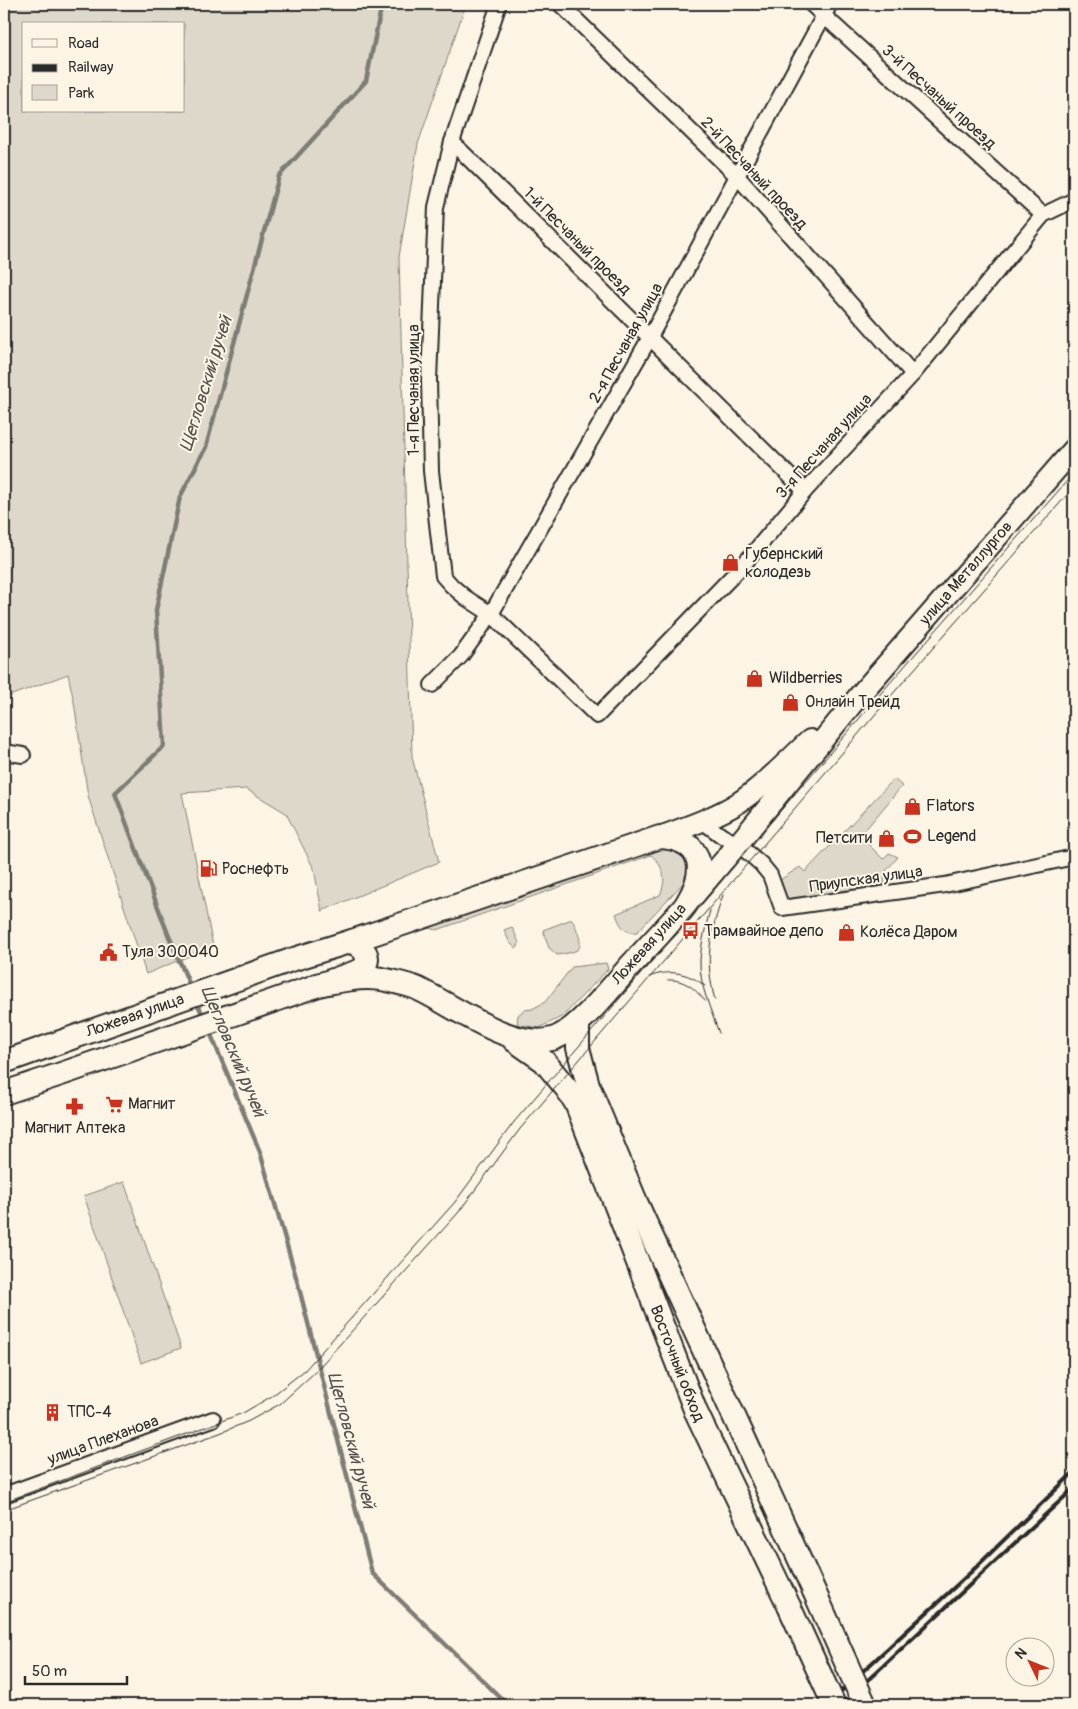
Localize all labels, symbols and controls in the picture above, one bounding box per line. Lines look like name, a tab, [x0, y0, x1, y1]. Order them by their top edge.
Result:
legend	[22, 22, 185, 112]
text: Road	[68, 34, 99, 53]
street label: 3-й Песчаный проезд	[878, 40, 1001, 154]
text: Railway	[68, 58, 114, 77]
text: Park	[68, 84, 95, 103]
street label: 2-й Песчаный проезд	[697, 112, 812, 234]
street label: 1-й Песчаный проезд	[519, 183, 635, 299]
street label: 2-я Песчаная улица	[585, 279, 667, 407]
water label: Щегловский ручей	[174, 312, 238, 455]
street label: 1-я Песчаная улица	[404, 324, 424, 456]
street label: 3-я Песчаная улица	[772, 389, 876, 503]
street label: улица Металлургов	[915, 517, 1017, 630]
place label: Губернский колодезь	[745, 544, 823, 582]
shop icon: Губернский колодезь	[721, 553, 741, 573]
shop icon: Wildberries	[745, 668, 765, 688]
place label: Wildberries	[769, 668, 842, 688]
shop icon: Онлайн Трейд	[781, 692, 801, 712]
place label: Онлайн Трейд	[805, 692, 900, 712]
shop icon: Flators	[902, 796, 922, 816]
place label: Flators	[926, 796, 974, 816]
sports icon: Legend	[903, 826, 923, 846]
place label: Legend	[927, 826, 976, 846]
place label: Петсити	[816, 828, 872, 848]
shop icon: Петсити	[876, 828, 896, 848]
fuel station icon: Роснефть	[198, 859, 218, 879]
place label: Роснефть	[222, 859, 289, 879]
street label: Приупская улица	[808, 861, 924, 897]
street label: Ложевая улица	[607, 899, 691, 990]
bus stop icon: Трамвайное депо	[680, 921, 700, 941]
place label: Трамвайное депо	[704, 921, 824, 941]
shop icon: Колёса Даром	[836, 922, 856, 942]
place label: Колёса Даром	[860, 922, 958, 942]
public building icon: Тула 300040	[98, 942, 118, 962]
place label: Тула 300040	[122, 942, 219, 962]
water label: Щегловский ручей	[195, 982, 272, 1122]
street label: Ложевая улица	[82, 989, 187, 1042]
supermarket icon: Магнит	[104, 1094, 124, 1114]
place label: Магнит	[128, 1094, 176, 1114]
pharmacy icon: Магнит Аптека	[65, 1096, 85, 1116]
place label: Магнит Аптека	[24, 1118, 126, 1138]
street label: Восточный обход	[645, 1302, 709, 1426]
water label: Щегловский ручей	[322, 1369, 381, 1512]
building icon: ТПС-4	[43, 1402, 63, 1422]
place label: ТПС-4	[67, 1402, 111, 1422]
street label: улица Плеханова	[44, 1411, 161, 1470]
north arrow	[1006, 1636, 1056, 1686]
text: N	[1011, 1644, 1030, 1663]
scale bar	[25, 1654, 128, 1686]
text: 50 m	[32, 1662, 67, 1681]

